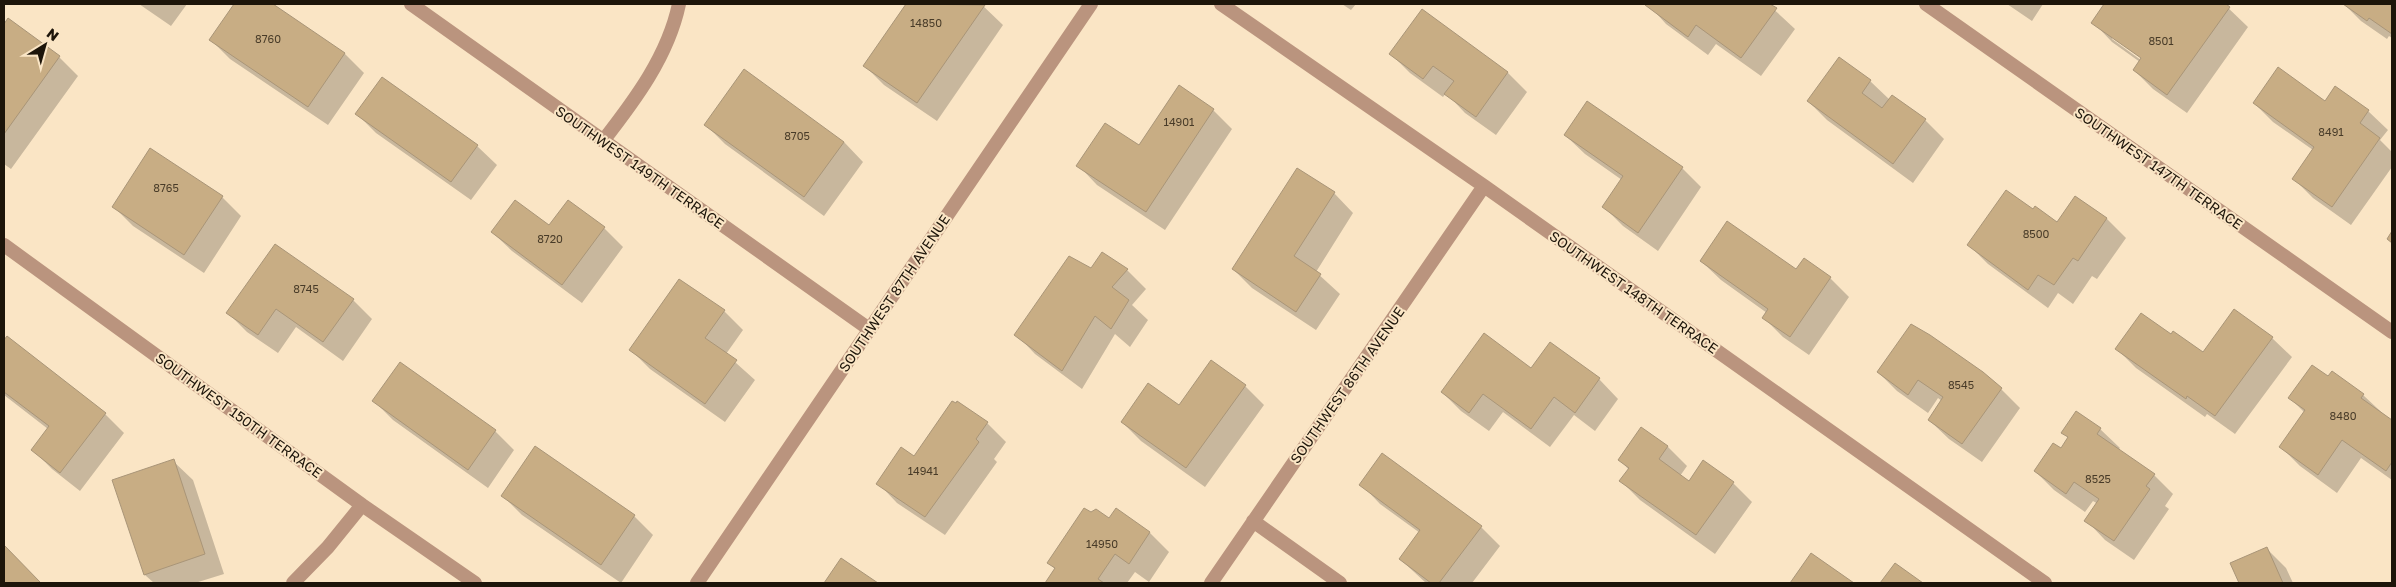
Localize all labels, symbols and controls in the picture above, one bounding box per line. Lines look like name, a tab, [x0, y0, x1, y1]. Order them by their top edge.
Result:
house number: 14850	[910, 16, 942, 29]
north arrow	[20, 20, 70, 70]
text: N	[44, 24, 62, 44]
house number: 8760	[255, 32, 281, 45]
house number: 8501	[2148, 34, 2174, 47]
street label: SOUTHWEST 149TH TERRACE	[552, 102, 728, 232]
street label: SOUTHWEST 147TH TERRACE	[2072, 103, 2246, 233]
house number: 14901	[1164, 115, 1194, 128]
house number: 8491	[2318, 125, 2344, 138]
house number: 8705	[784, 129, 810, 142]
house number: 8765	[153, 181, 179, 194]
street label: SOUTHWEST 87TH AVENUE	[835, 211, 953, 375]
street label: SOUTHWEST 148TH TERRACE	[1546, 227, 1722, 357]
house number: 8500	[2023, 227, 2050, 240]
house number: 8720	[537, 232, 563, 245]
house number: 8745	[293, 282, 319, 295]
street label: SOUTHWEST 86TH AVENUE	[1286, 303, 1408, 467]
street label: SOUTHWEST 150TH TERRACE	[152, 349, 326, 481]
house number: 8545	[1948, 378, 1974, 391]
house number: 8480	[2330, 409, 2357, 422]
house number: 14941	[908, 464, 938, 477]
house number: 8525	[2085, 472, 2111, 485]
house number: 14950	[1086, 537, 1118, 550]

